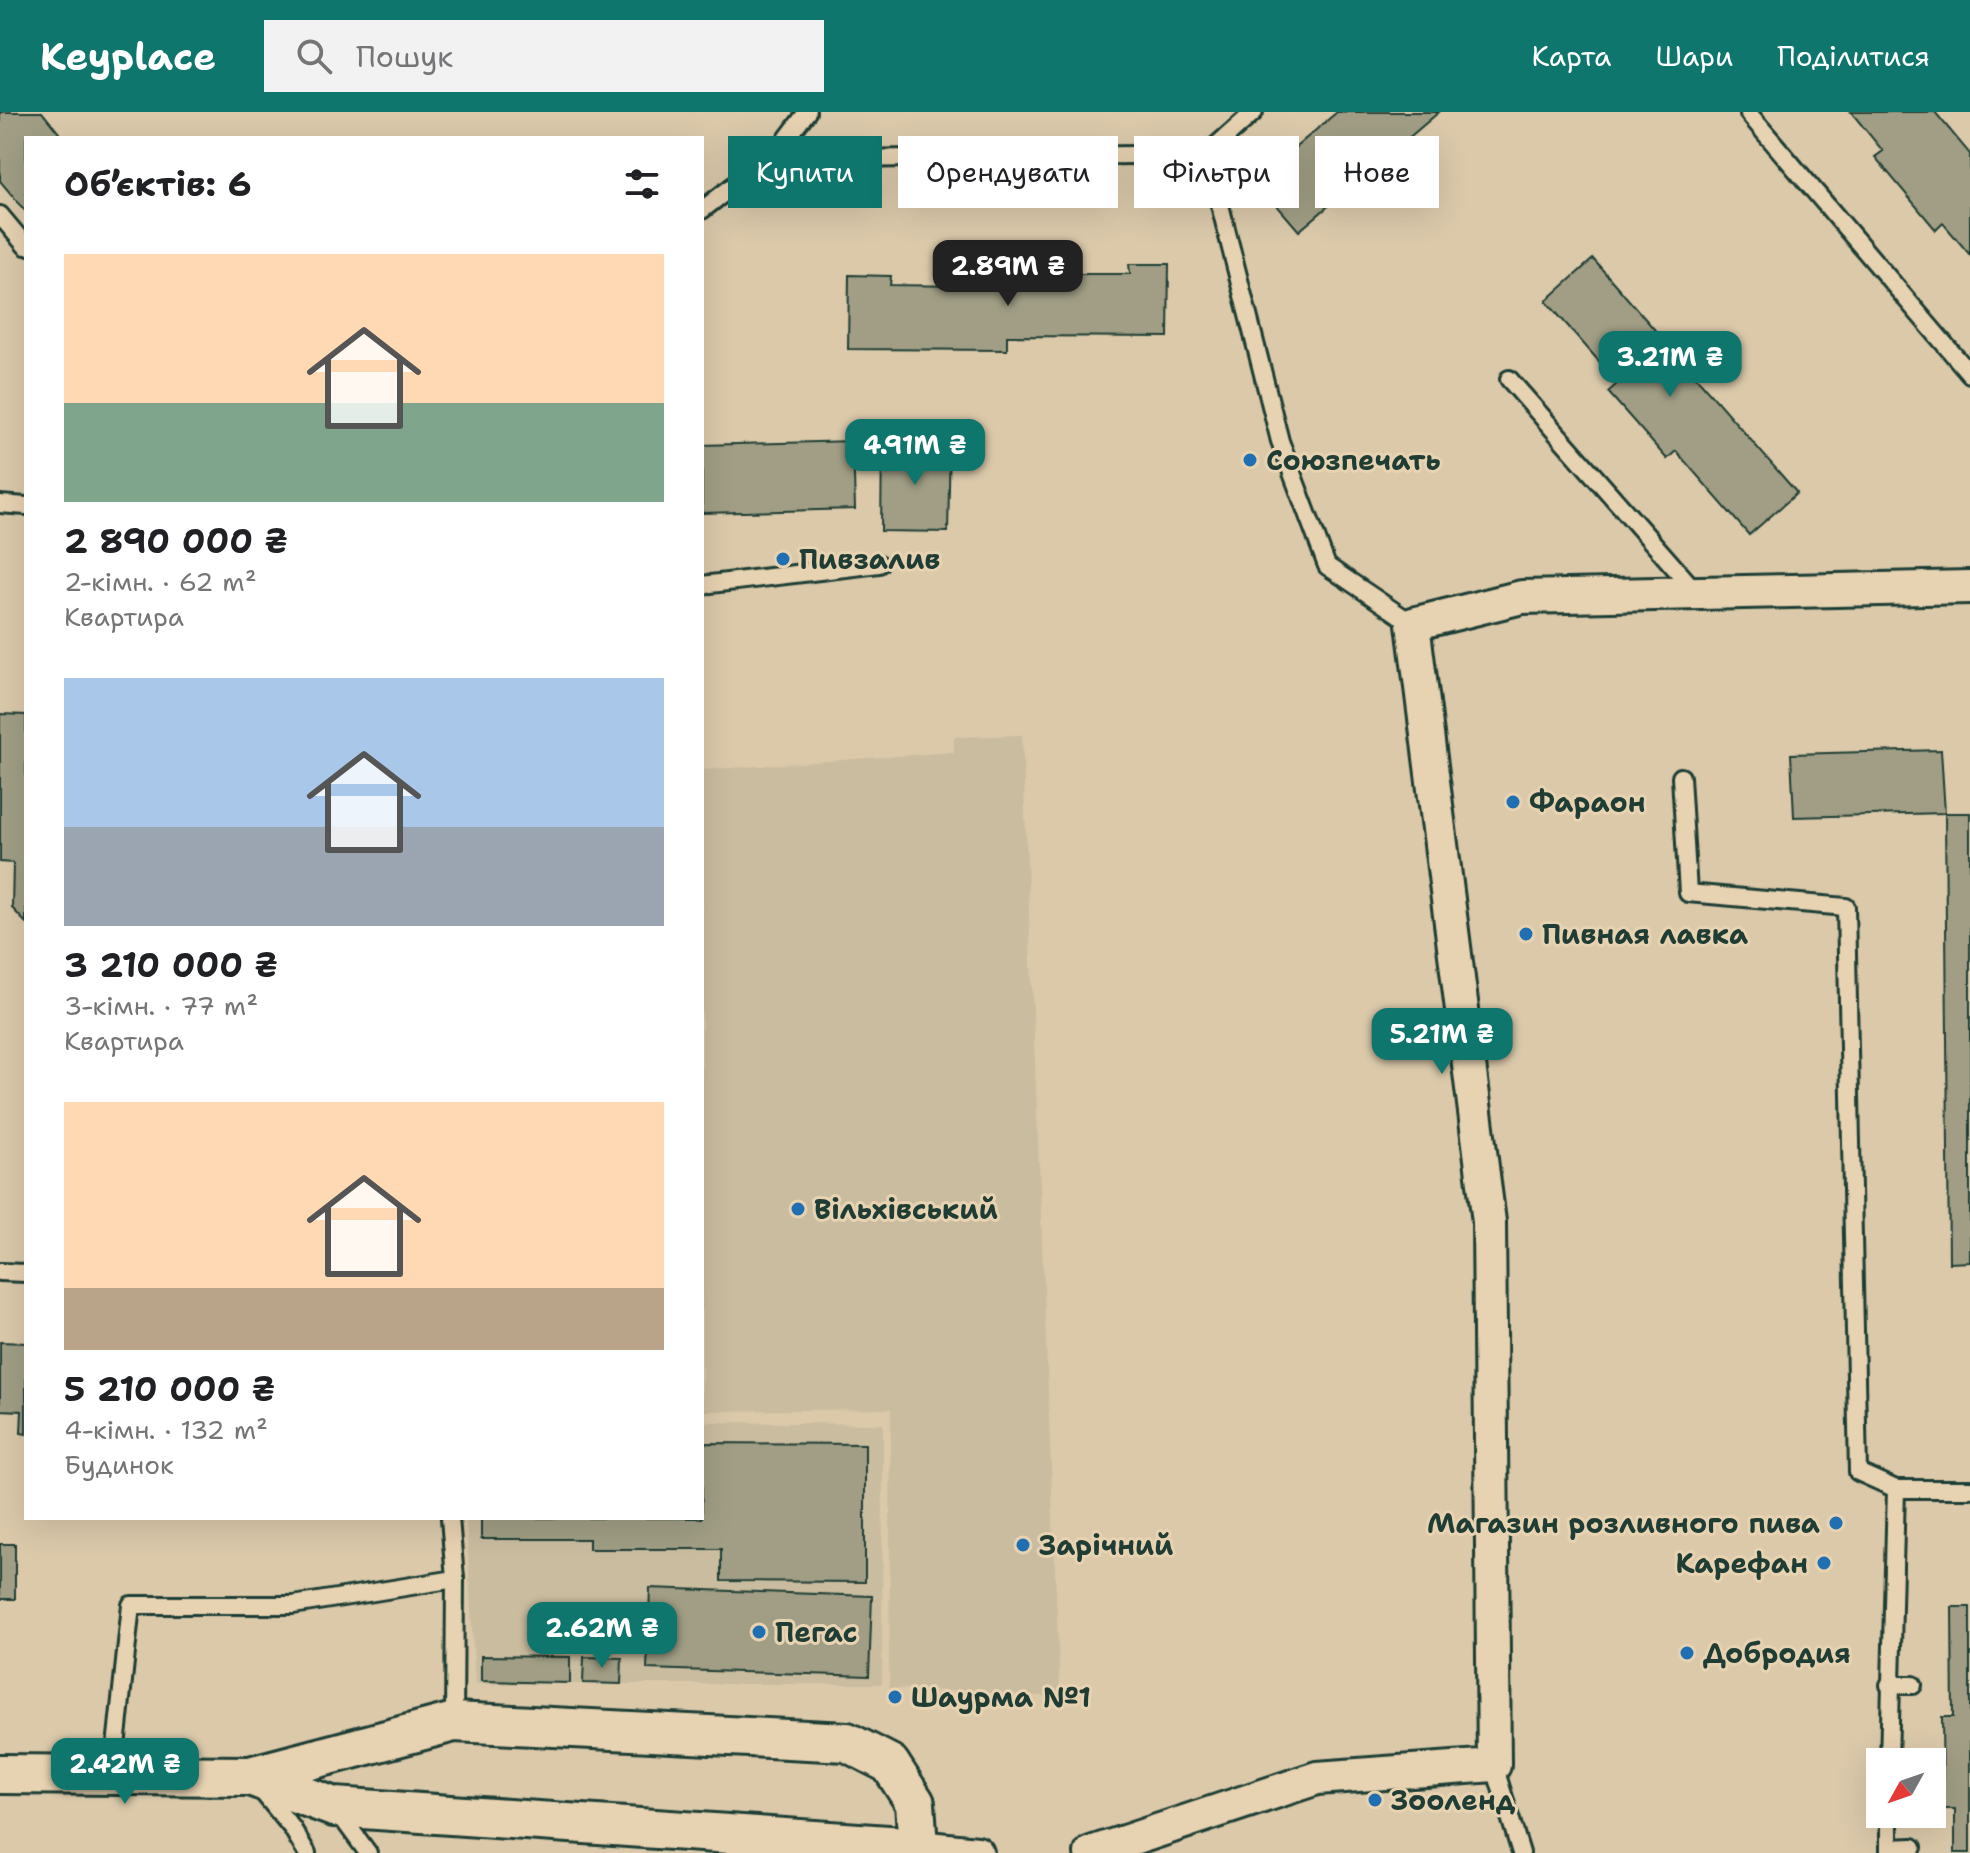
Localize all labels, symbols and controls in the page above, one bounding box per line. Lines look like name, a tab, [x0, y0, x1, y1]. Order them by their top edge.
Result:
search box	[264, 20, 824, 92]
text: Keyplace	[40, 31, 216, 82]
icon: search	[292, 34, 336, 78]
text: Пошук	[356, 36, 453, 77]
text: Карта	[1531, 37, 1612, 75]
text: Шари	[1656, 37, 1733, 75]
text: Поділитися	[1777, 37, 1930, 75]
chip: Купити	[728, 136, 882, 208]
chip: Орендувати	[898, 136, 1118, 208]
chip: Фільтри	[1134, 136, 1299, 208]
chip: Нове	[1315, 136, 1439, 208]
text: Об’єктів: 6	[64, 161, 252, 207]
icon: filters	[620, 162, 664, 206]
pin: 2.89M ₴	[934, 240, 1082, 308]
text: 2.89M ₴	[951, 248, 1065, 283]
icon: home	[292, 306, 436, 450]
pin: 3.21M ₴	[1596, 331, 1744, 399]
text: 3.21M ₴	[1617, 339, 1723, 374]
pin: 4.91M ₴	[841, 419, 989, 487]
text: 4.91M ₴	[863, 427, 967, 462]
place label: Союзпечать	[1266, 441, 1441, 479]
marker: Союзпечать	[1241, 451, 1259, 469]
text: 2 890 000 ₴	[64, 518, 288, 564]
place label: Пивзалив	[799, 540, 940, 578]
marker: Пивзалив	[774, 550, 792, 568]
text: 2-кімн. · 62 m²	[64, 564, 257, 599]
text: Квартира	[64, 599, 184, 634]
icon: home	[292, 730, 436, 874]
place label: Фараон	[1529, 783, 1646, 821]
marker: Фараон	[1504, 793, 1522, 811]
place label: Пивная лавка	[1542, 915, 1748, 953]
marker: Пивная лавка	[1517, 925, 1535, 943]
text: 3 210 000 ₴	[64, 942, 278, 988]
text: 3-кімн. · 77 m²	[64, 988, 258, 1023]
pin: 5.21M ₴	[1368, 1008, 1516, 1076]
text: 5.21M ₴	[1390, 1016, 1494, 1051]
text: Квартира	[64, 1023, 184, 1058]
icon: home	[292, 1154, 436, 1298]
place label: Вільхівський	[814, 1190, 998, 1228]
marker: Вільхівський	[789, 1200, 807, 1218]
text: 5 210 000 ₴	[64, 1366, 275, 1412]
text: 4-кімн. · 132 m²	[64, 1412, 268, 1447]
text: Будинок	[64, 1447, 174, 1482]
place label: Магазин розливного пива	[1427, 1504, 1820, 1542]
marker: Магазин розливного пива	[1827, 1514, 1845, 1532]
place label: Зарічний	[1039, 1526, 1173, 1564]
marker: Зарічний	[1014, 1536, 1032, 1554]
place label: Карефан	[1675, 1544, 1808, 1582]
marker: Карефан	[1815, 1554, 1833, 1572]
pin: 2.62M ₴	[528, 1602, 676, 1670]
text: 2.62M ₴	[545, 1610, 659, 1645]
place label: Пегас	[775, 1613, 858, 1651]
marker: Пегас	[750, 1623, 768, 1641]
place label: Добродия	[1703, 1634, 1851, 1672]
marker: Добродия	[1678, 1644, 1696, 1662]
place label: Шаурма №1	[911, 1678, 1091, 1716]
marker: Шаурма №1	[886, 1688, 904, 1706]
pin: 2.42M ₴	[51, 1738, 199, 1806]
text: 2.42M ₴	[69, 1746, 181, 1781]
north arrow	[1866, 1748, 1946, 1828]
map controls	[1866, 1748, 1946, 1828]
place label: Зооленд	[1391, 1781, 1516, 1819]
marker: Зооленд	[1366, 1791, 1384, 1809]

